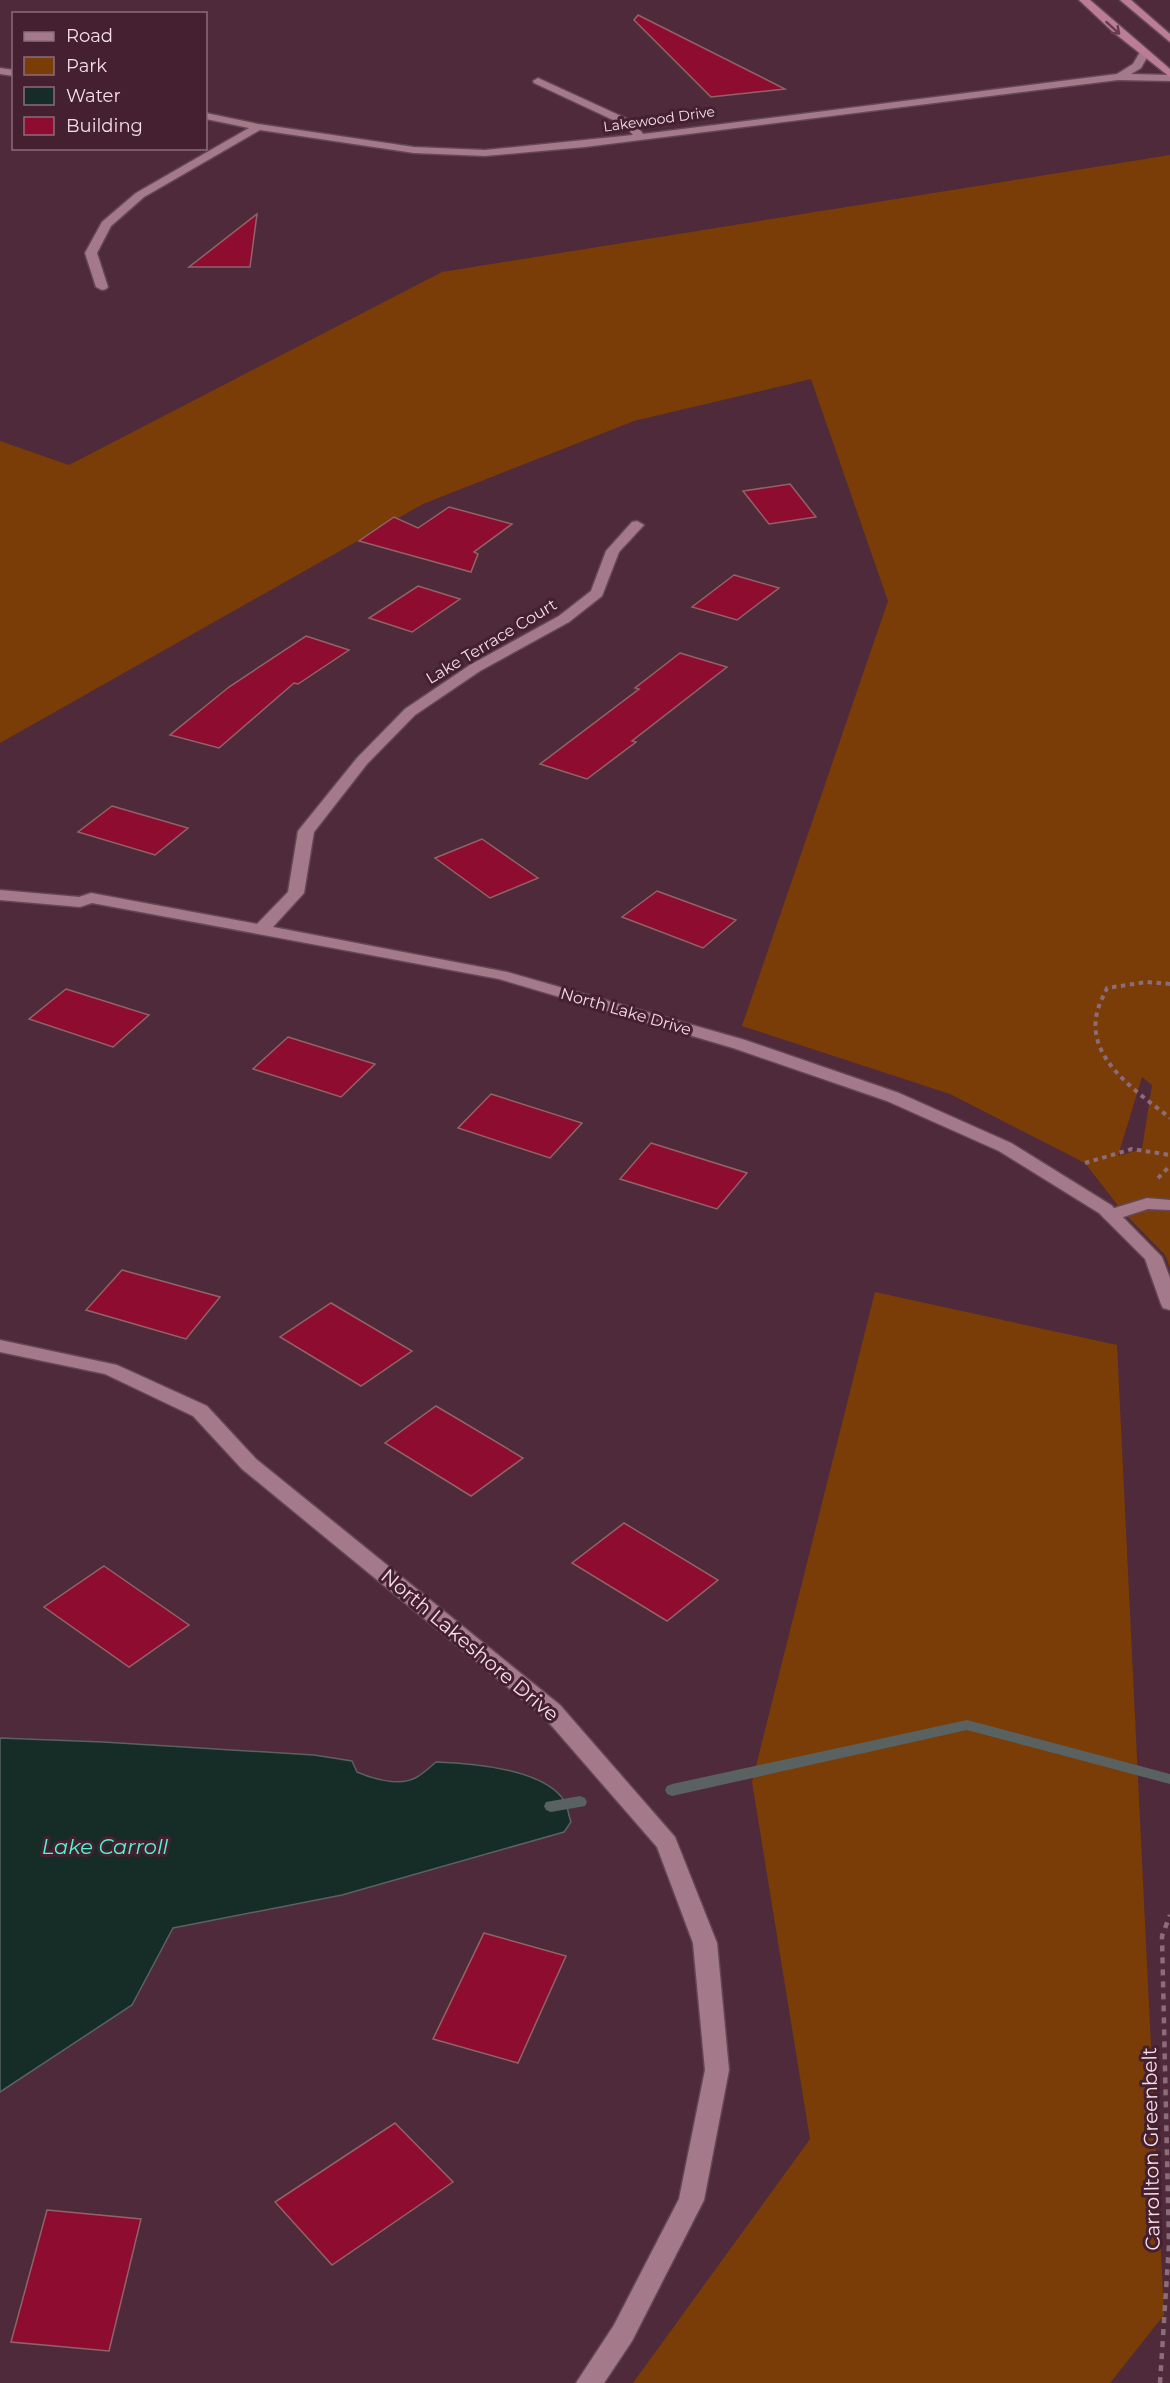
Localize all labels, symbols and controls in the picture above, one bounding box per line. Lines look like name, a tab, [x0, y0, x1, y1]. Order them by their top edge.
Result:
legend	[12, 12, 207, 150]
one-way arrow	[1106, 21, 1121, 35]
text: Road	[66, 25, 113, 47]
text: Park	[66, 55, 107, 77]
text: Water	[66, 85, 121, 107]
street label: Lakewood Drive	[602, 102, 716, 136]
text: Building	[66, 115, 143, 137]
street label: Lake Terrace Court	[422, 595, 560, 688]
street label: North Lake Drive	[558, 984, 693, 1039]
street label: North Lakeshore Drive	[376, 1564, 564, 1726]
water label: Lake Carroll	[42, 1834, 169, 1859]
street label: Carrollton Greenbelt	[1137, 2047, 1165, 2251]

